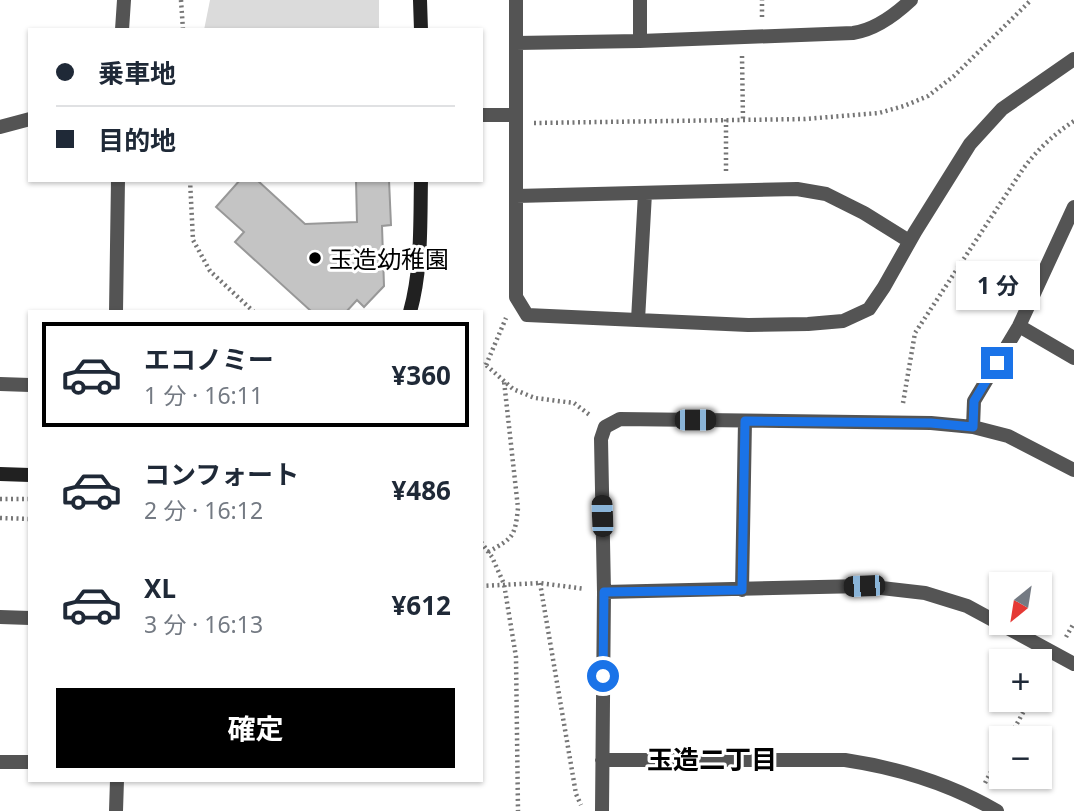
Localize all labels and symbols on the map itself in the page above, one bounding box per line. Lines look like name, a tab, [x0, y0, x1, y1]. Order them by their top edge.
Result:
place label: 玉造幼稚園	[329, 242, 449, 275]
marker: 玉造幼稚園	[307, 250, 323, 266]
callout: 1 分	[955, 262, 1039, 310]
route end	[981, 347, 1013, 379]
car	[675, 410, 717, 431]
car	[591, 495, 614, 537]
north arrow	[989, 572, 1052, 635]
car	[843, 575, 886, 597]
route start	[587, 660, 619, 692]
district label: 玉造二丁目	[647, 741, 777, 777]

